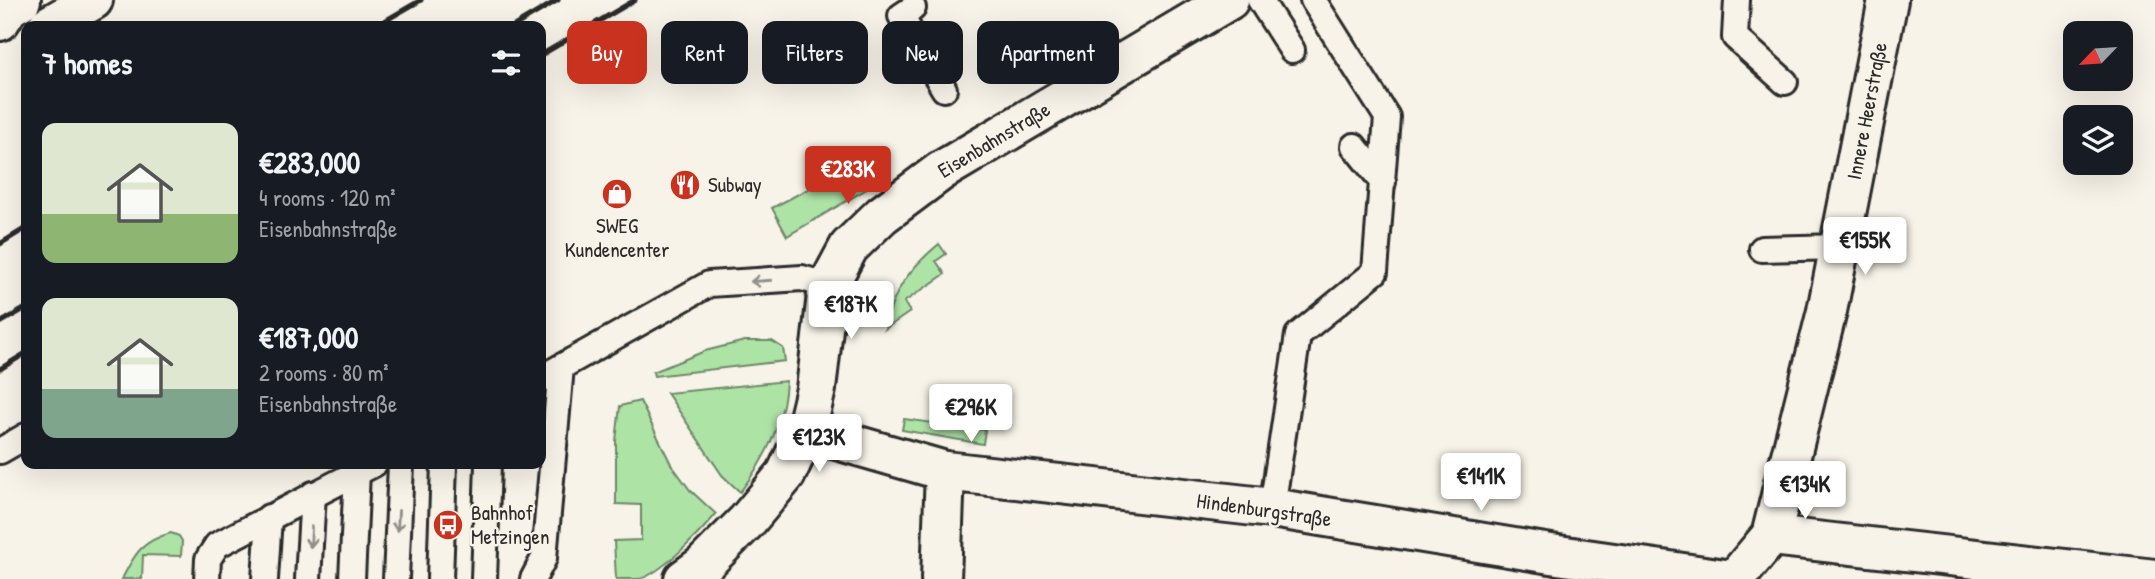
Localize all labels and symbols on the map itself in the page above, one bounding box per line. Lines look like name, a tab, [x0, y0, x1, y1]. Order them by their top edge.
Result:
north arrow	[2063, 21, 2133, 91]
street label: Innere Heerstraße	[1839, 40, 1894, 182]
street label: Eisenbahnstraße	[932, 95, 1055, 185]
pin: €283K	[799, 146, 897, 206]
restaurant icon: Subway	[668, 168, 702, 202]
place label: Subway	[708, 170, 762, 199]
shop icon: SWEG Kundencenter	[600, 177, 634, 211]
place label: SWEG Kundencenter	[565, 211, 669, 264]
pin: €155K	[1816, 218, 1914, 277]
one-way arrow	[750, 275, 773, 288]
pin: €187K	[802, 282, 900, 341]
pin: €296K	[922, 384, 1020, 444]
pin: €123K	[770, 414, 868, 474]
pin: €141K	[1432, 454, 1530, 513]
pin: €134K	[1756, 462, 1854, 521]
street label: Hindenburgstraße	[1195, 486, 1333, 533]
place label: Bahnhof Metzingen	[471, 498, 549, 551]
bus stop icon: Bahnhof Metzingen	[431, 508, 465, 542]
one-way arrow	[392, 510, 405, 533]
one-way arrow	[304, 525, 317, 547]

